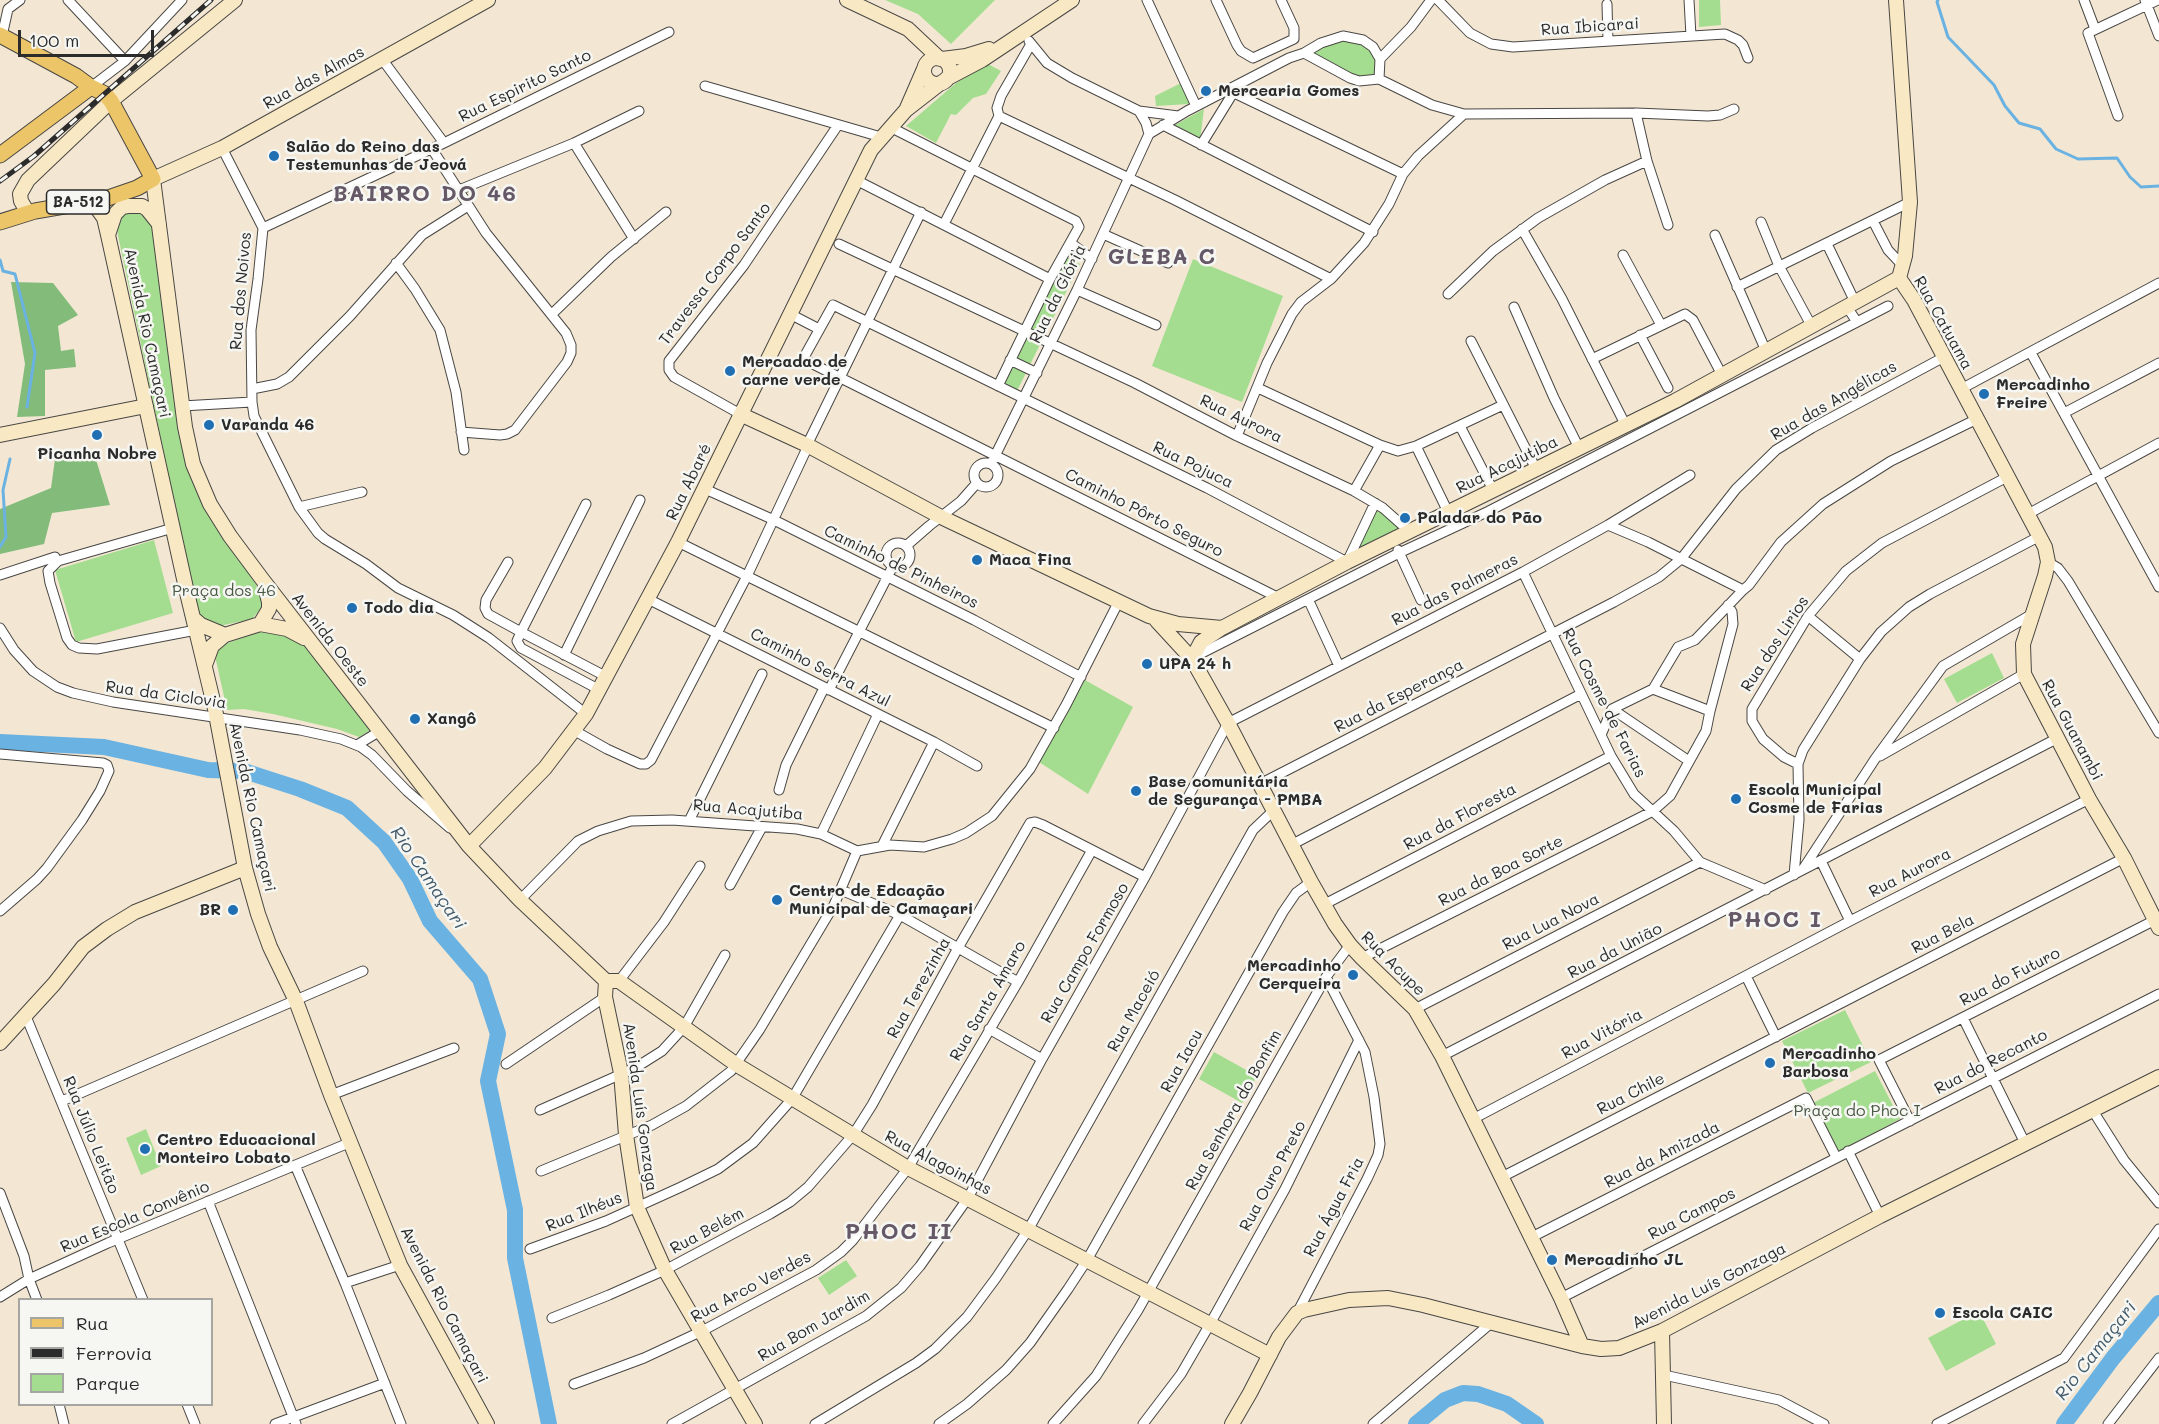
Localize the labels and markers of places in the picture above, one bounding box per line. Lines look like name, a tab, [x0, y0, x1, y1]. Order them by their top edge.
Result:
place label: Mercearia Gomes	[1218, 81, 1359, 101]
marker: Mercearia Gomes	[1199, 84, 1213, 98]
place label: Salão do Reino das Testemunhas de Jeová	[286, 137, 467, 175]
marker: Salão do Reino das Testemunhas de Jeová	[267, 149, 281, 163]
place label: Mercadao de carne verde	[742, 352, 847, 390]
marker: Mercadao de carne verde	[723, 364, 737, 378]
place label: Mercadinho Freire	[1996, 375, 2090, 413]
marker: Mercadinho Freire	[1977, 387, 1991, 401]
place label: Varanda 46	[221, 415, 314, 435]
marker: Varanda 46	[202, 418, 216, 432]
marker: Picanha Nobre	[90, 428, 104, 442]
place label: Picanha Nobre	[37, 444, 157, 464]
place label: Paladar do Pão	[1417, 508, 1542, 528]
marker: Paladar do Pão	[1398, 511, 1412, 525]
place label: Maca Fina	[989, 550, 1072, 570]
marker: Maca Fina	[970, 553, 984, 567]
place label: Todo dia	[364, 598, 434, 618]
marker: Todo dia	[345, 601, 359, 615]
place label: UPA 24 h	[1159, 654, 1231, 674]
marker: UPA 24 h	[1140, 657, 1154, 671]
place label: Xangô	[427, 709, 476, 729]
marker: Xangô	[408, 712, 422, 726]
place label: Base comunitária de Segurança - PMBA	[1148, 772, 1322, 810]
place label: Escola Municipal Cosme de Farias	[1748, 780, 1883, 818]
marker: Base comunitária de Segurança - PMBA	[1129, 784, 1143, 798]
marker: Escola Municipal Cosme de Farias	[1729, 792, 1743, 806]
place label: Centro de Edcação Municipal de Camaçari	[789, 881, 973, 919]
marker: Centro de Edcação Municipal de Camaçari	[770, 893, 784, 907]
place label: BR	[199, 900, 221, 920]
marker: BR	[226, 903, 240, 917]
place label: Mercadinho Cerqueira	[1247, 956, 1341, 994]
marker: Mercadinho Cerqueira	[1346, 968, 1360, 982]
place label: Mercadinho Barbosa	[1782, 1044, 1876, 1082]
marker: Mercadinho Barbosa	[1763, 1056, 1777, 1070]
place label: Centro Educacional Monteiro Lobato	[157, 1130, 315, 1168]
marker: Centro Educacional Monteiro Lobato	[138, 1142, 152, 1156]
place label: Mercadinho JL	[1564, 1250, 1684, 1270]
marker: Mercadinho JL	[1545, 1253, 1559, 1267]
place label: Escola CAIC	[1952, 1303, 2053, 1323]
marker: Escola CAIC	[1933, 1306, 1947, 1320]

